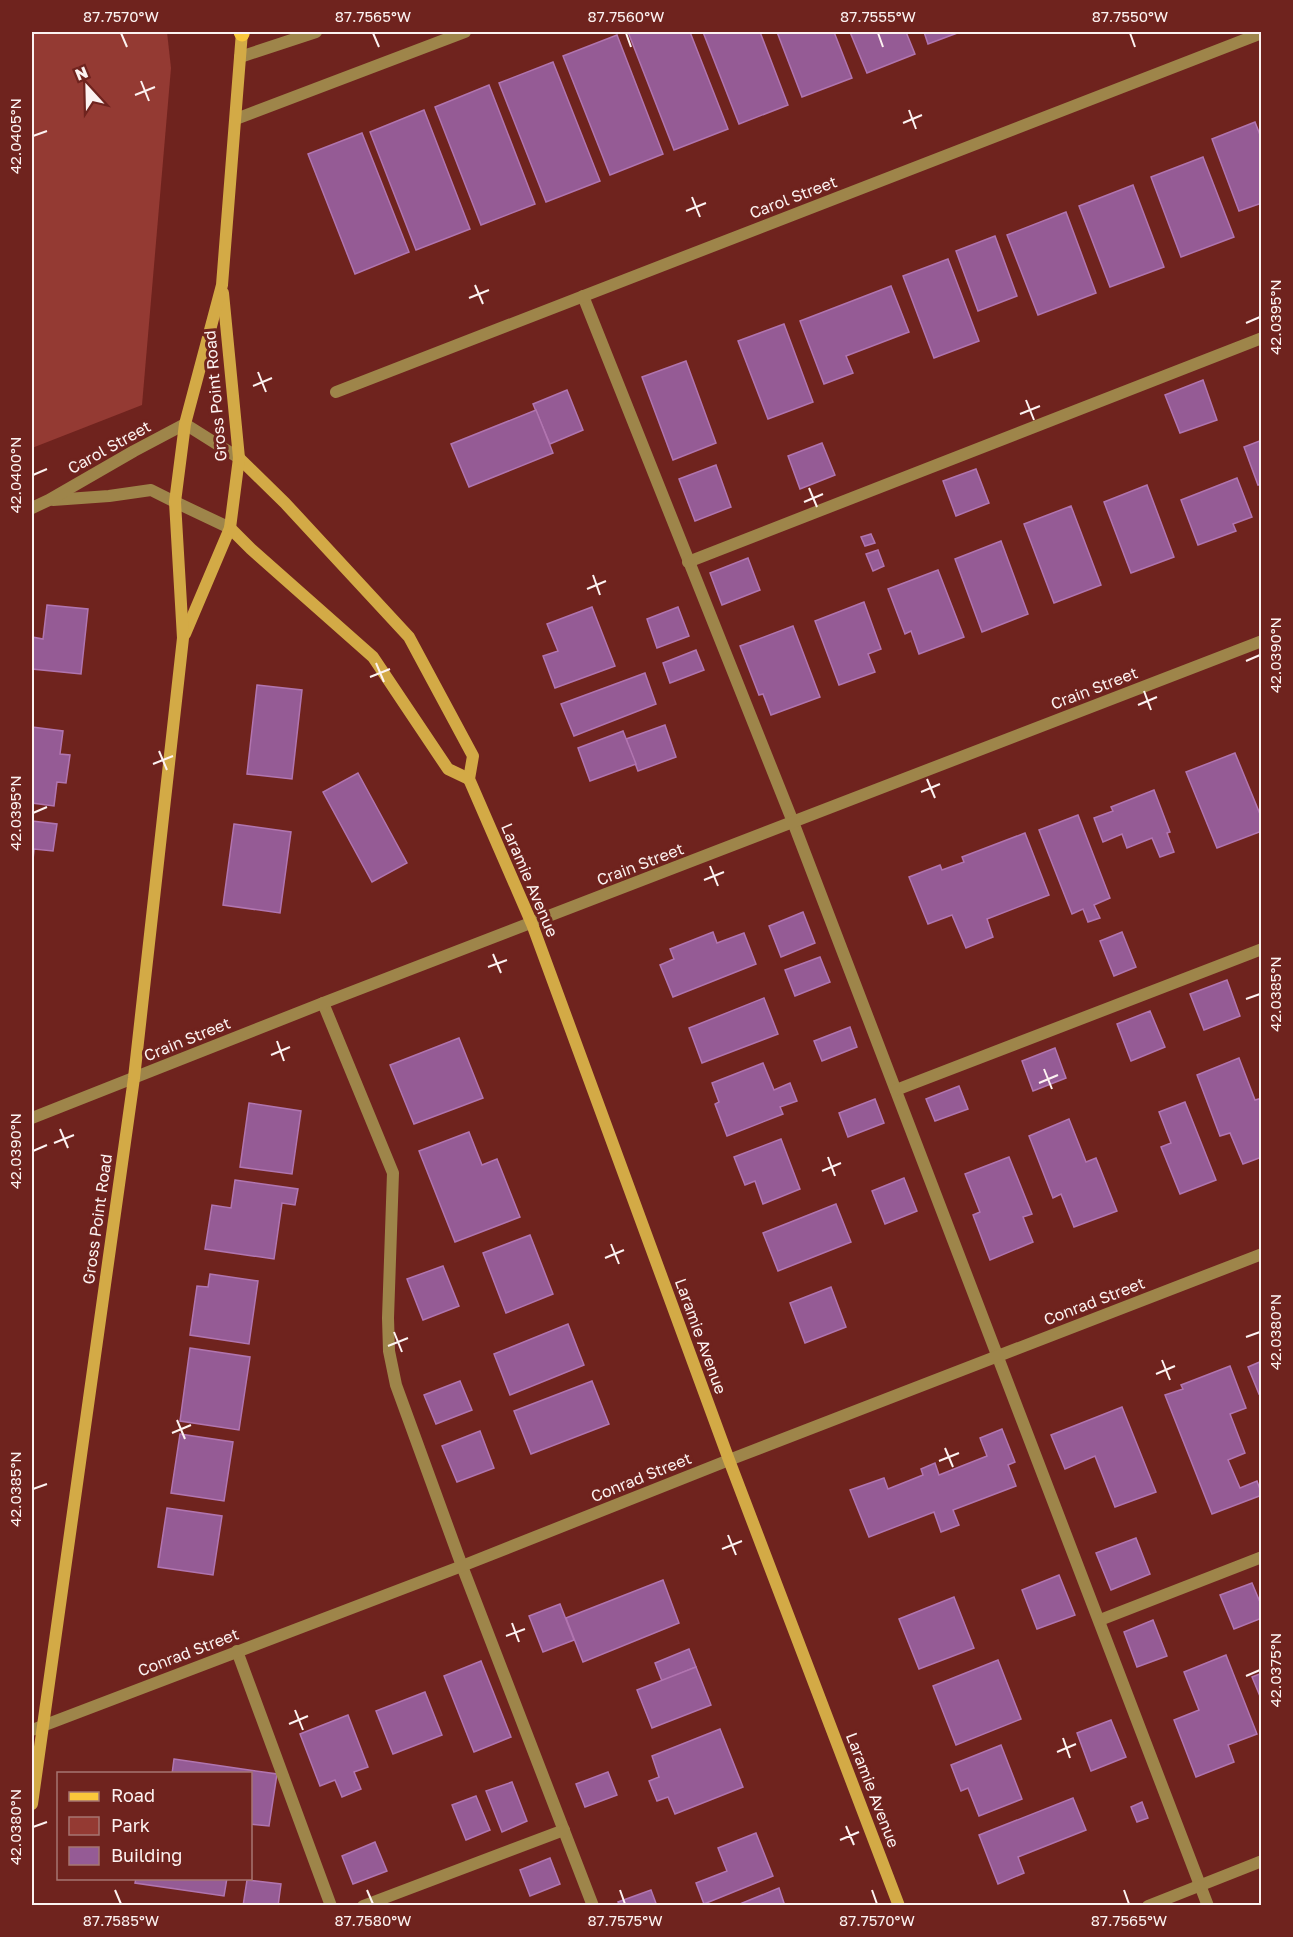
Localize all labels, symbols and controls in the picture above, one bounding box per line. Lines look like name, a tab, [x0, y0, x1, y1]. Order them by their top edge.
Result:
text: 87.7570°W	[83, 7, 159, 25]
text: 87.7565°W	[335, 7, 411, 25]
text: 87.7560°W	[588, 7, 664, 25]
text: 87.7555°W	[840, 7, 916, 25]
text: 87.7550°W	[1092, 7, 1168, 25]
north arrow	[57, 57, 117, 117]
text: N	[72, 62, 91, 85]
text: 42.0405°N	[6, 98, 24, 174]
street label: Carol Street	[746, 171, 840, 223]
text: 42.0395°N	[1266, 279, 1284, 355]
street label: Gross Point Road	[199, 330, 231, 462]
street label: Carol Street	[64, 416, 154, 478]
text: 42.0400°N	[6, 437, 24, 513]
text: 42.0390°N	[1266, 617, 1284, 693]
street label: Crain Street	[1048, 662, 1140, 714]
text: 42.0395°N	[6, 775, 24, 851]
street label: Laramie Avenue	[497, 820, 563, 940]
street label: Crain Street	[594, 838, 686, 890]
text: 42.0385°N	[1266, 956, 1284, 1032]
street label: Crain Street	[141, 1013, 233, 1065]
text: 42.0390°N	[6, 1113, 24, 1189]
street label: Gross Point Road	[78, 1153, 116, 1285]
street label: Conrad Street	[1041, 1273, 1147, 1329]
street label: Laramie Avenue	[671, 1275, 731, 1397]
text: 42.0380°N	[1266, 1294, 1284, 1370]
street label: Conrad Street	[588, 1448, 694, 1506]
text: 42.0385°N	[6, 1451, 24, 1527]
street label: Conrad Street	[135, 1624, 241, 1680]
text: 42.0375°N	[1266, 1633, 1284, 1707]
street label: Laramie Avenue	[842, 1730, 904, 1850]
legend	[57, 1772, 252, 1880]
text: Road	[111, 1784, 155, 1806]
text: 42.0380°N	[6, 1789, 24, 1865]
text: Park	[111, 1814, 150, 1836]
text: Building	[111, 1844, 182, 1866]
text: 87.7585°W	[83, 1911, 159, 1929]
text: 87.7580°W	[335, 1911, 411, 1929]
text: 87.7575°W	[587, 1911, 663, 1929]
text: 87.7570°W	[839, 1911, 915, 1929]
text: 87.7565°W	[1091, 1911, 1167, 1929]

